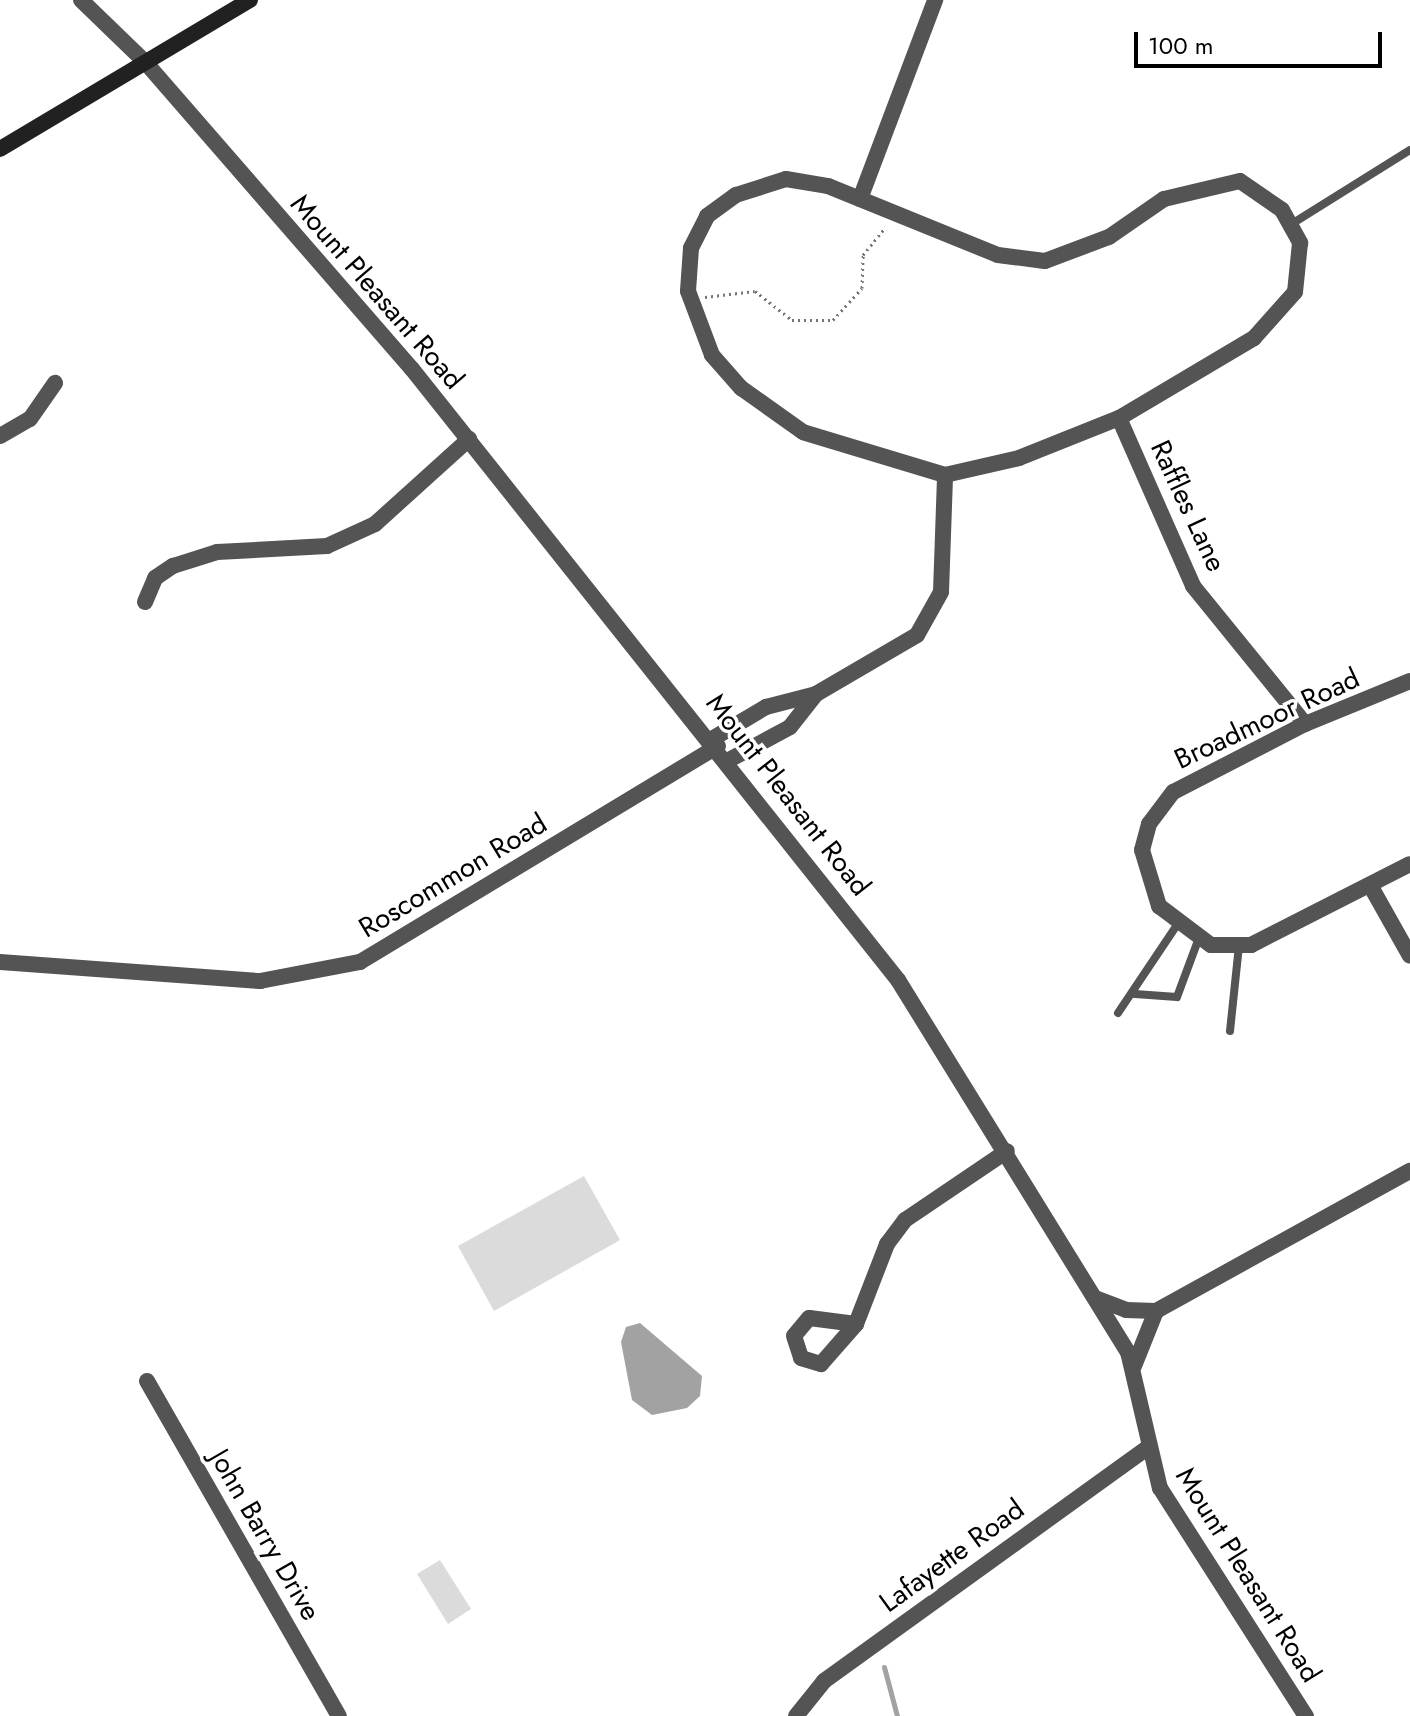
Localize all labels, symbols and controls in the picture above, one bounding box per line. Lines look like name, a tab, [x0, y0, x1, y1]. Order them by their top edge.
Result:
scale bar	[1138, 16, 1386, 66]
text: 100 m	[1148, 28, 1214, 63]
street label: Mount Pleasant Road	[283, 188, 471, 396]
street label: Raffles Lane	[1143, 435, 1233, 577]
street label: Broadmoor Road	[1169, 661, 1365, 777]
street label: Mount Pleasant Road	[699, 687, 877, 903]
street label: Roscommon Road	[353, 807, 553, 945]
street label: John Barry Drive	[202, 1443, 328, 1627]
street label: Mount Pleasant Road	[1168, 1461, 1328, 1689]
street label: Lafayette Road	[873, 1492, 1031, 1620]

